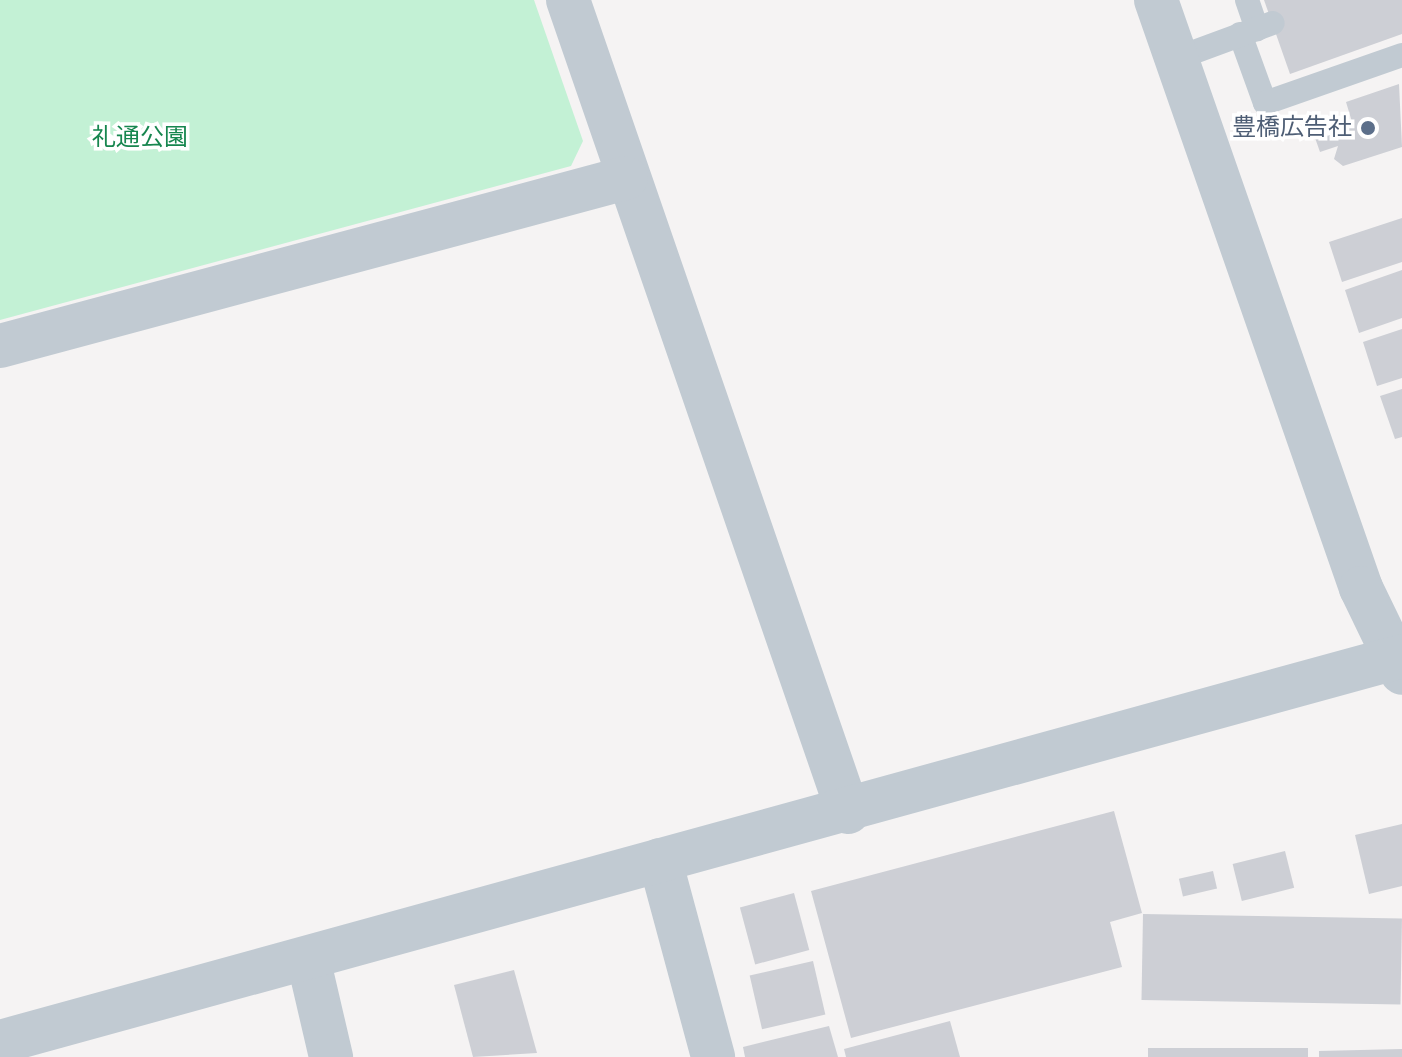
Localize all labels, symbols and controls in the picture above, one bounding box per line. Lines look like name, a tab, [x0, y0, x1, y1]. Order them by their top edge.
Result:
place label: 豊橋広告社	[1232, 114, 1352, 142]
marker: 豊橋広告社	[1359, 119, 1377, 137]
park label: 礼通公園	[92, 124, 188, 152]

